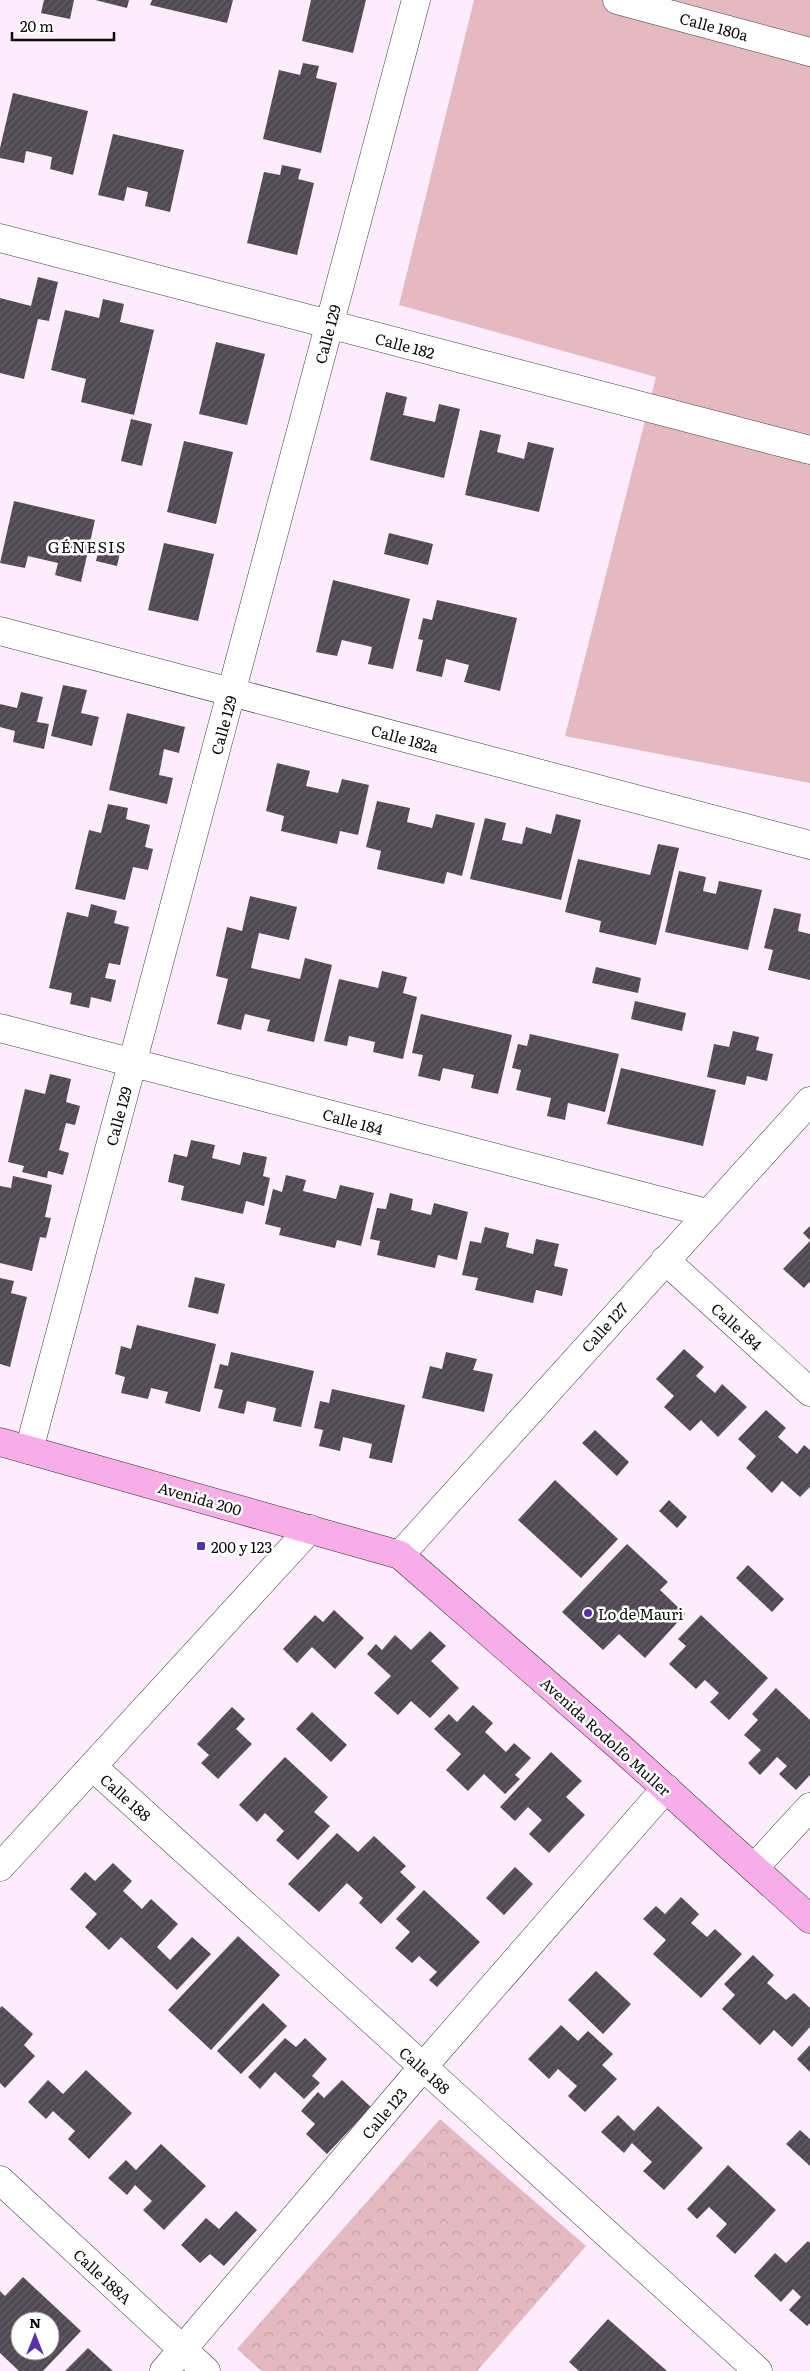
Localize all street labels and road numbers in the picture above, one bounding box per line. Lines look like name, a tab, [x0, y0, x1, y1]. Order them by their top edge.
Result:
street label: Calle 180a	[677, 6, 752, 46]
street label: Calle 129	[308, 302, 346, 366]
street label: Calle 182	[373, 326, 438, 364]
street label: Calle 129	[204, 693, 242, 757]
street label: Calle 182a	[369, 718, 442, 758]
street label: Calle 129	[99, 1084, 137, 1148]
street label: Calle 184	[320, 1102, 386, 1140]
street label: Calle 127	[575, 1297, 633, 1357]
street label: Calle 184	[706, 1297, 768, 1355]
street label: Avenida 200	[156, 1475, 245, 1521]
street label: Avenida Rodolfo Muller	[536, 1671, 676, 1801]
street label: Calle 188	[95, 1768, 157, 1826]
street label: Calle 188	[394, 2041, 456, 2099]
street label: Calle 123	[356, 2082, 412, 2144]
street label: Calle 188A	[69, 2243, 137, 2309]

